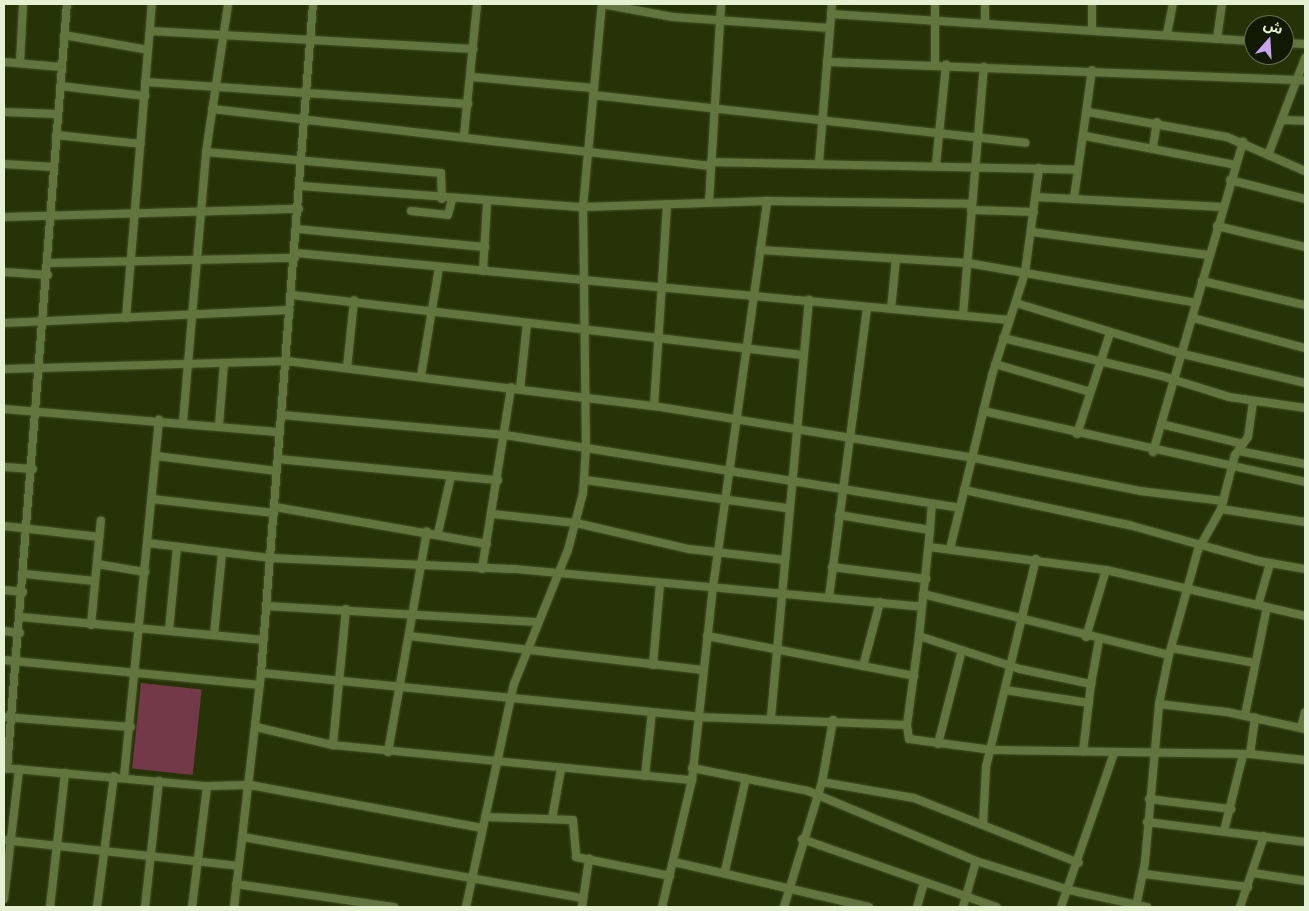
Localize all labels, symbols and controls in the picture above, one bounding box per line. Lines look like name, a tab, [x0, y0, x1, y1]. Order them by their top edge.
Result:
north arrow	[1244, 15, 1294, 65]
text: ش	[1262, 15, 1286, 38]

